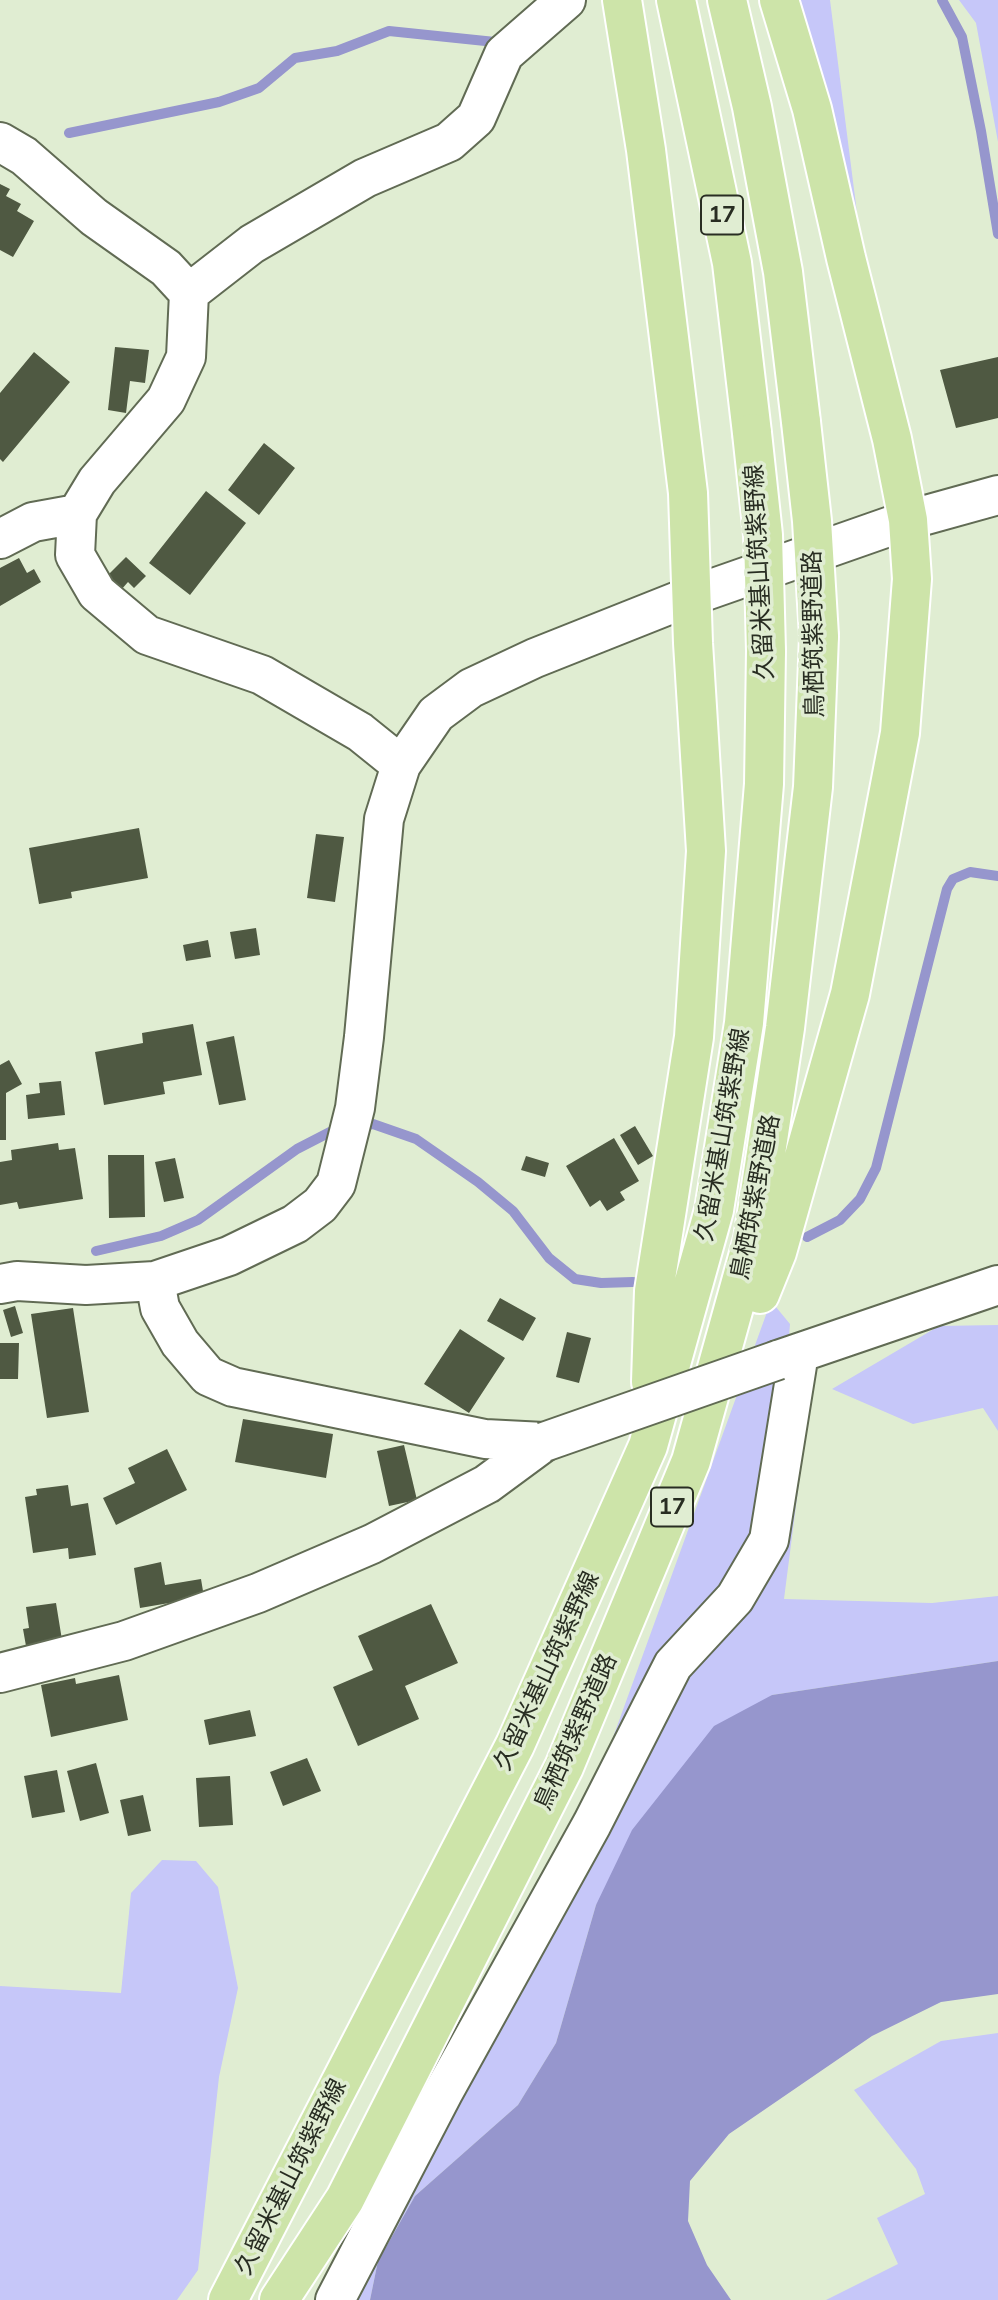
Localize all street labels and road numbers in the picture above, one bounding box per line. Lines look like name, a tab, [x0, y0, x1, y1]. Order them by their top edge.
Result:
road number: 17	[701, 196, 743, 234]
street label: 久留米基山筑紫野線	[740, 463, 780, 681]
street label: 鳥栖筑紫野道路	[798, 550, 830, 718]
street label: 久留米基山筑紫野線	[690, 1026, 756, 1244]
street label: 鳥栖筑紫野道路	[726, 1112, 786, 1282]
road number: 17	[651, 1488, 693, 1526]
street label: 久留米基山筑紫野線	[488, 1567, 606, 1775]
street label: 鳥栖筑紫野道路	[529, 1649, 623, 1815]
street label: 久留米基山筑紫野線	[229, 2074, 353, 2280]

